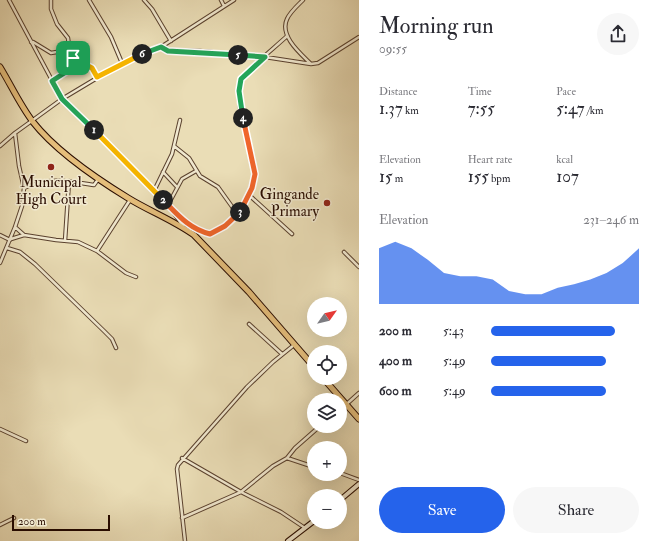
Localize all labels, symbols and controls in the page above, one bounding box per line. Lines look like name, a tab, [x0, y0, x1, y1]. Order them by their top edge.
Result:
text: Morning run	[379, 12, 494, 40]
button: share	[597, 13, 639, 55]
pin	[56, 41, 90, 75]
text: 09:55	[379, 41, 407, 57]
pin: 6	[132, 44, 152, 64]
pin: 5	[228, 45, 248, 65]
icon: arrive	[62, 47, 84, 69]
text: 6	[139, 47, 145, 60]
text: 5	[236, 48, 240, 61]
text: Distance	[379, 85, 417, 98]
text: Time	[468, 85, 492, 98]
text: Pace	[556, 85, 576, 98]
text: 1.37	[379, 98, 403, 119]
text: 7:55	[468, 98, 495, 119]
text: 5:47	[556, 98, 585, 119]
text: km	[403, 104, 419, 117]
text: /km	[585, 104, 604, 117]
pin: 4	[233, 108, 253, 128]
text: 4	[240, 111, 246, 124]
pin: 1	[84, 120, 104, 140]
text: 1	[92, 123, 96, 136]
text: Elevation	[379, 153, 421, 166]
text: Heart rate	[468, 153, 512, 166]
text: kcal	[556, 153, 573, 166]
marker: Municipal High Court	[46, 162, 56, 172]
text: 15	[379, 166, 393, 187]
text: 155	[468, 166, 489, 187]
text: 107	[556, 166, 579, 187]
text: m	[393, 172, 403, 185]
text: bpm	[489, 172, 510, 185]
place label: Municipal High Court	[15, 173, 87, 209]
place label: Gingande Primary	[260, 185, 319, 221]
pin: 2	[153, 190, 173, 210]
text: 2	[160, 193, 166, 206]
marker: Gingande Primary	[322, 198, 332, 208]
pin: 3	[230, 202, 250, 222]
text: 3	[238, 205, 242, 218]
text: Elevation	[379, 212, 429, 228]
text: 231–246 m	[583, 212, 639, 228]
north arrow	[307, 297, 347, 337]
map controls	[307, 297, 347, 529]
text: 200 m	[379, 323, 412, 339]
text: 5:43	[443, 323, 464, 339]
button: locate	[307, 345, 347, 385]
text: 400 m	[379, 353, 412, 369]
text: 5:49	[443, 353, 466, 369]
text: 600 m	[379, 383, 412, 399]
text: 5:49	[443, 383, 466, 399]
button: layers	[307, 393, 347, 433]
button: +	[307, 441, 347, 481]
button: Save	[379, 487, 505, 533]
button: Share	[513, 487, 639, 533]
button: −	[307, 489, 347, 529]
scale bar	[12, 513, 110, 532]
text: 200 m	[18, 515, 46, 528]

